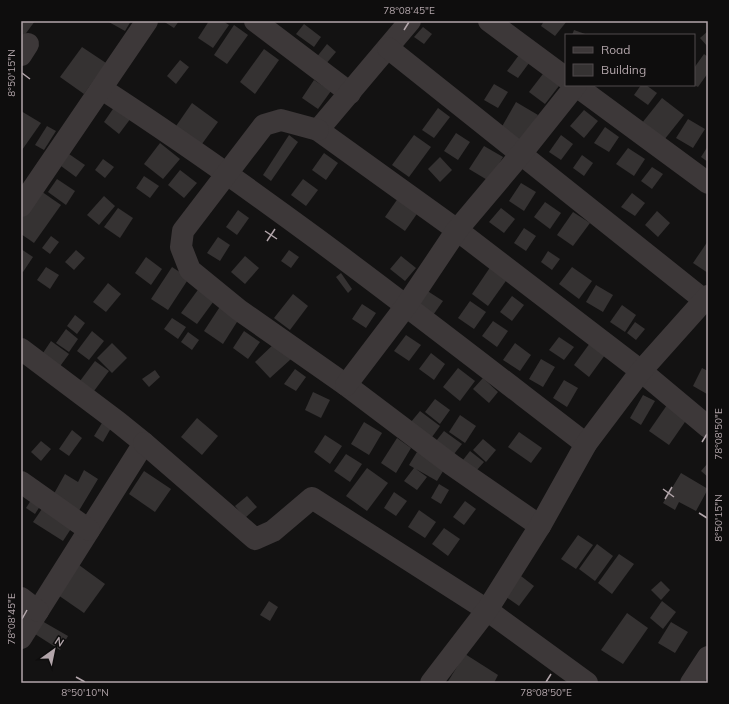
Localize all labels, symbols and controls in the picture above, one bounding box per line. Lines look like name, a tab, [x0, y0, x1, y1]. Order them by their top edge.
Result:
text: 78°08'45"E	[383, 4, 435, 17]
legend	[565, 34, 695, 86]
text: Road	[601, 42, 630, 57]
text: 8°50'15"N	[5, 49, 18, 97]
text: Building	[601, 62, 646, 77]
text: 78°08'50"E	[712, 408, 725, 460]
text: 8°50'15"N	[712, 494, 725, 542]
text: 78°08'45"E	[5, 593, 18, 645]
north arrow	[34, 630, 74, 670]
text: N	[52, 633, 67, 650]
text: 8°50'10"N	[61, 686, 109, 699]
text: 78°08'50"E	[520, 686, 572, 699]

